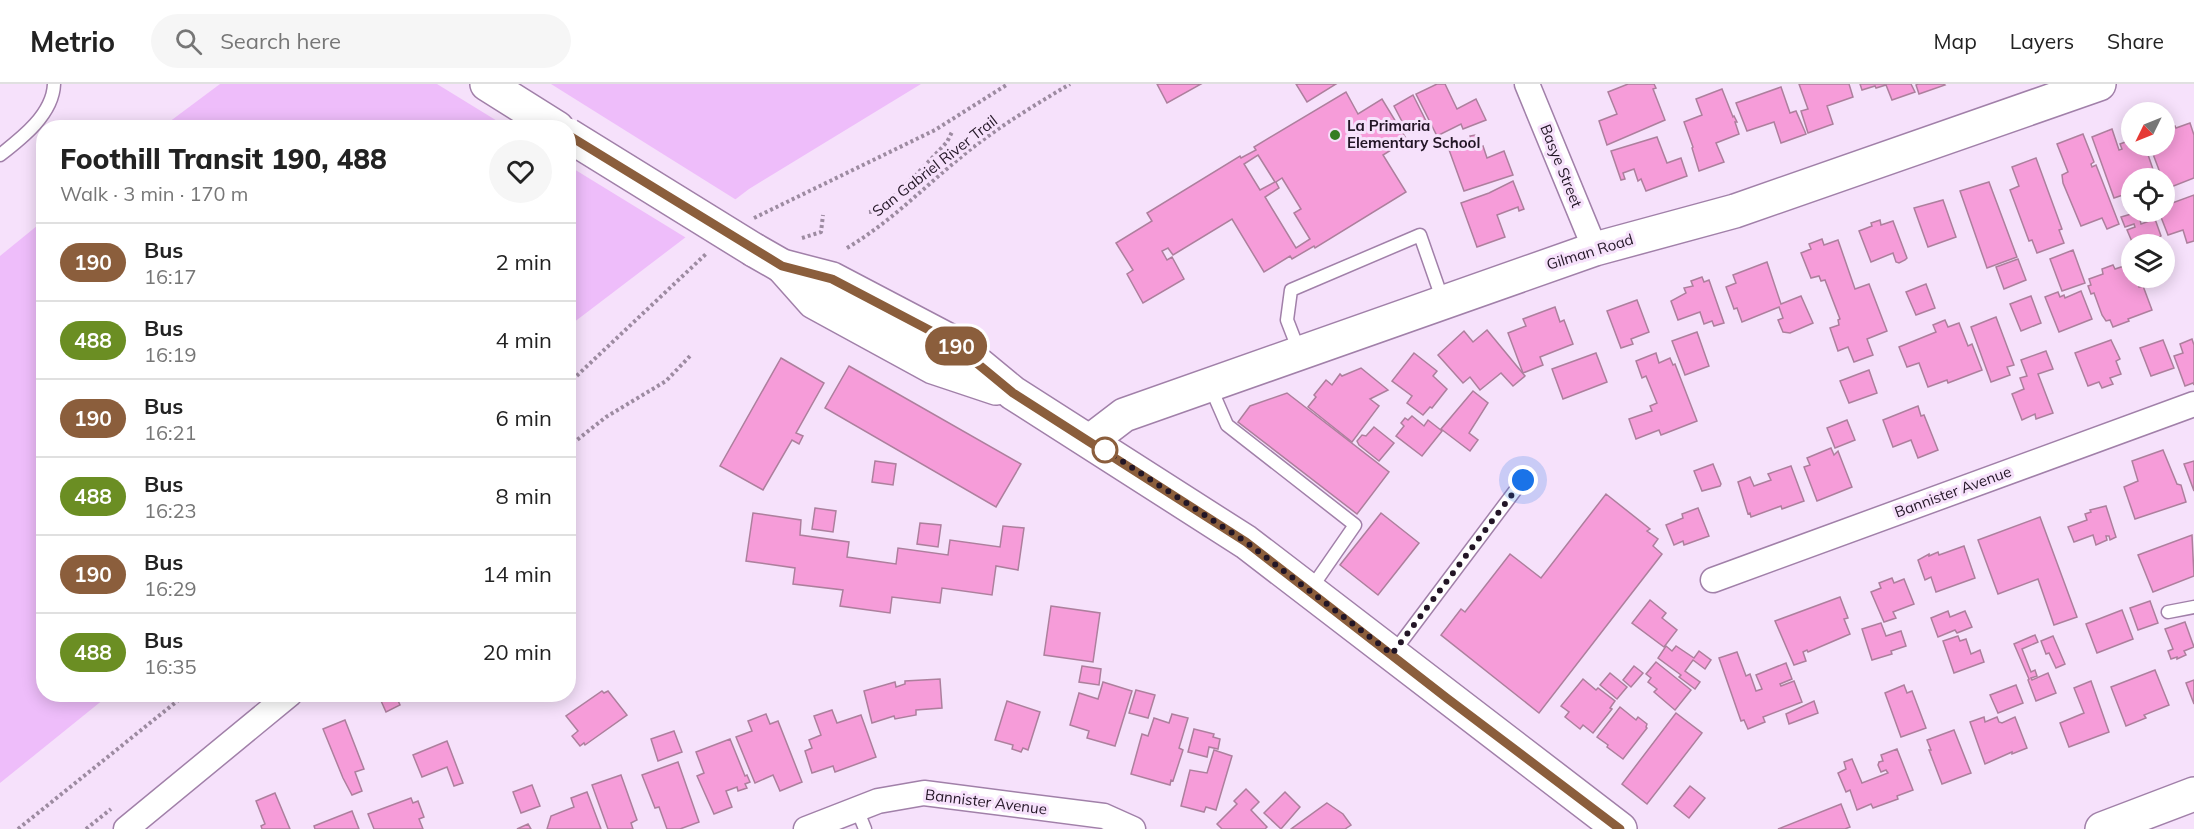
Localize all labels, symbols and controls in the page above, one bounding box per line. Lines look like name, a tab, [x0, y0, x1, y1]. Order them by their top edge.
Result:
search box	[151, 14, 571, 68]
text: Metrio	[30, 24, 115, 59]
icon: search	[172, 25, 205, 58]
text: Search here	[220, 27, 341, 55]
text: Map	[1934, 28, 1977, 54]
text: Layers	[2010, 28, 2074, 54]
text: Share	[2107, 28, 2164, 54]
north arrow	[2121, 102, 2175, 156]
map controls	[2121, 102, 2175, 288]
street label: San Gabriel River Trail	[868, 111, 1001, 220]
place label: La Primaria Elementary School	[1347, 116, 1480, 152]
street label: Basye Street	[1536, 122, 1587, 210]
marker: La Primaria Elementary School	[1328, 128, 1342, 142]
button: heart	[489, 140, 552, 203]
text: Foothill Transit 190, 488	[60, 141, 387, 176]
button: locate	[2121, 168, 2175, 222]
text: Walk · 3 min · 170 m	[60, 181, 248, 206]
street label: Gilman Road	[1544, 229, 1636, 274]
button: layers	[2121, 234, 2175, 288]
text: Bus	[144, 236, 183, 264]
text: 2 min	[496, 248, 552, 276]
text: 190	[74, 249, 112, 275]
text: 16:17	[144, 264, 197, 289]
text: Bus	[144, 314, 183, 342]
text: 4 min	[496, 326, 552, 354]
line badge: 190	[922, 326, 990, 366]
text: 488	[74, 327, 112, 353]
text: 190	[937, 333, 975, 359]
text: 16:19	[144, 342, 197, 367]
text: Bus	[144, 392, 183, 420]
text: 6 min	[496, 404, 552, 432]
text: 190	[74, 405, 112, 431]
text: 16:21	[144, 420, 197, 445]
unlabelled marker	[1092, 437, 1118, 463]
street label: Bannister Avenue	[1892, 462, 2014, 521]
your location	[1508, 465, 1538, 495]
text: Bus	[144, 470, 183, 498]
text: 8 min	[496, 482, 552, 510]
text: 488	[74, 483, 112, 509]
text: 16:23	[144, 498, 197, 523]
text: Bus	[144, 548, 183, 576]
text: 14 min	[482, 560, 552, 588]
text: 190	[74, 561, 112, 587]
text: 16:29	[144, 576, 197, 601]
text: Bus	[144, 626, 183, 654]
text: 20 min	[482, 638, 552, 666]
text: 488	[74, 639, 112, 665]
text: 16:35	[144, 654, 197, 679]
street label: Bannister Avenue	[924, 785, 1048, 818]

